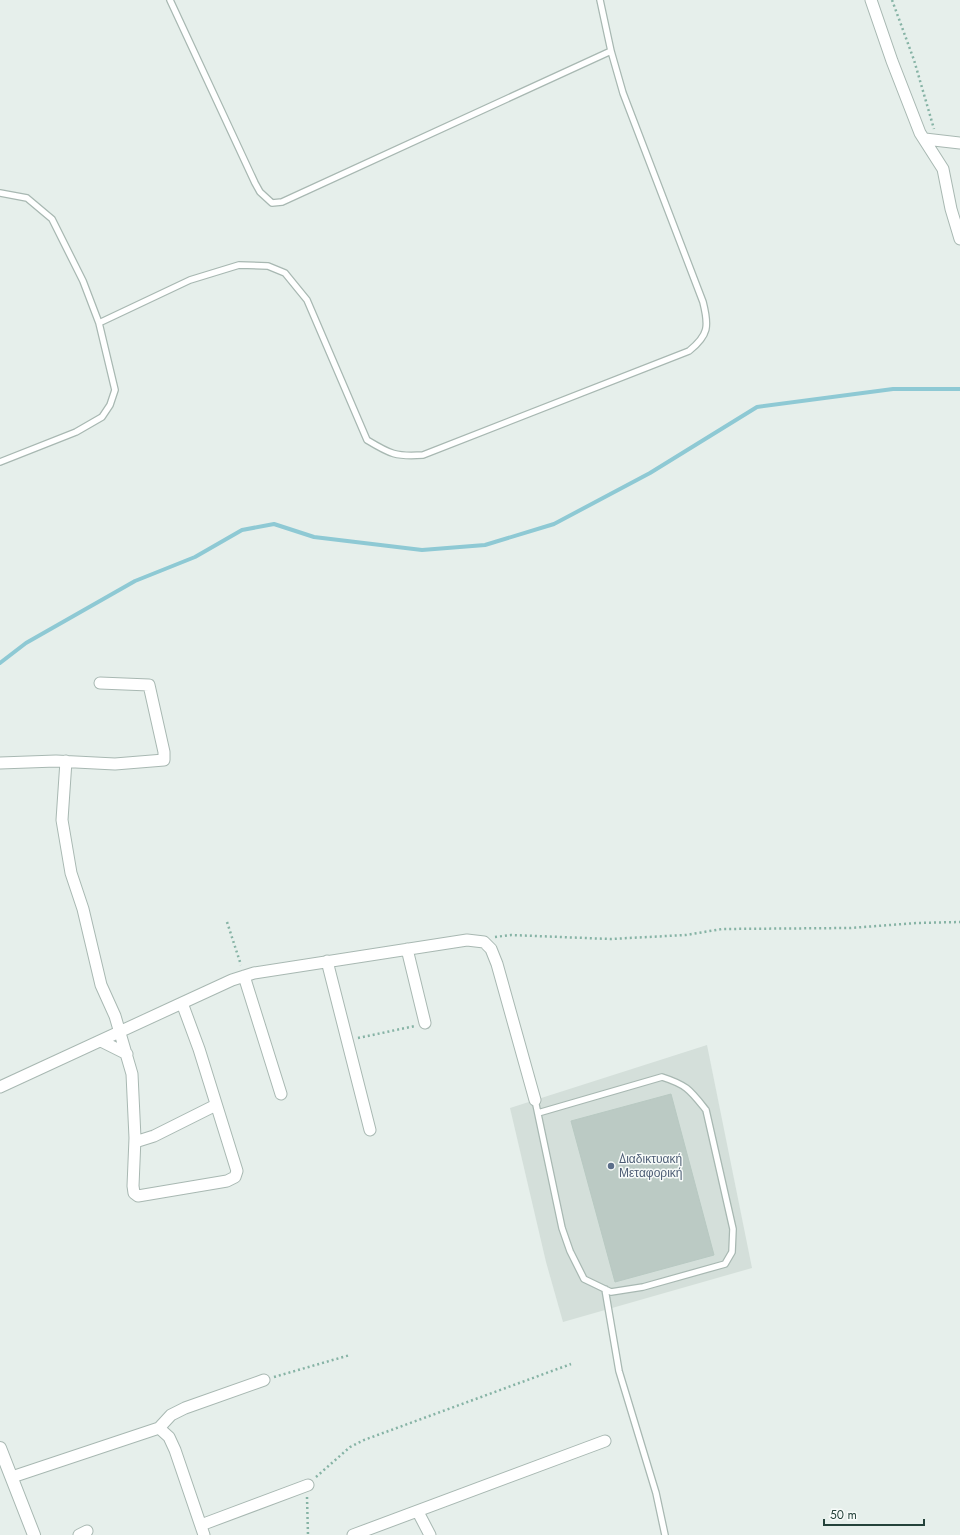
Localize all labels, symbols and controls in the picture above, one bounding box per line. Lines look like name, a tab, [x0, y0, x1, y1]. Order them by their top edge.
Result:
place label: Διαδικτυακή Μεταφορική	[619, 1150, 682, 1182]
marker: Διαδικτυακή Μεταφορική	[606, 1161, 616, 1171]
scale bar	[824, 1501, 924, 1527]
text: 50 m	[830, 1506, 857, 1524]

